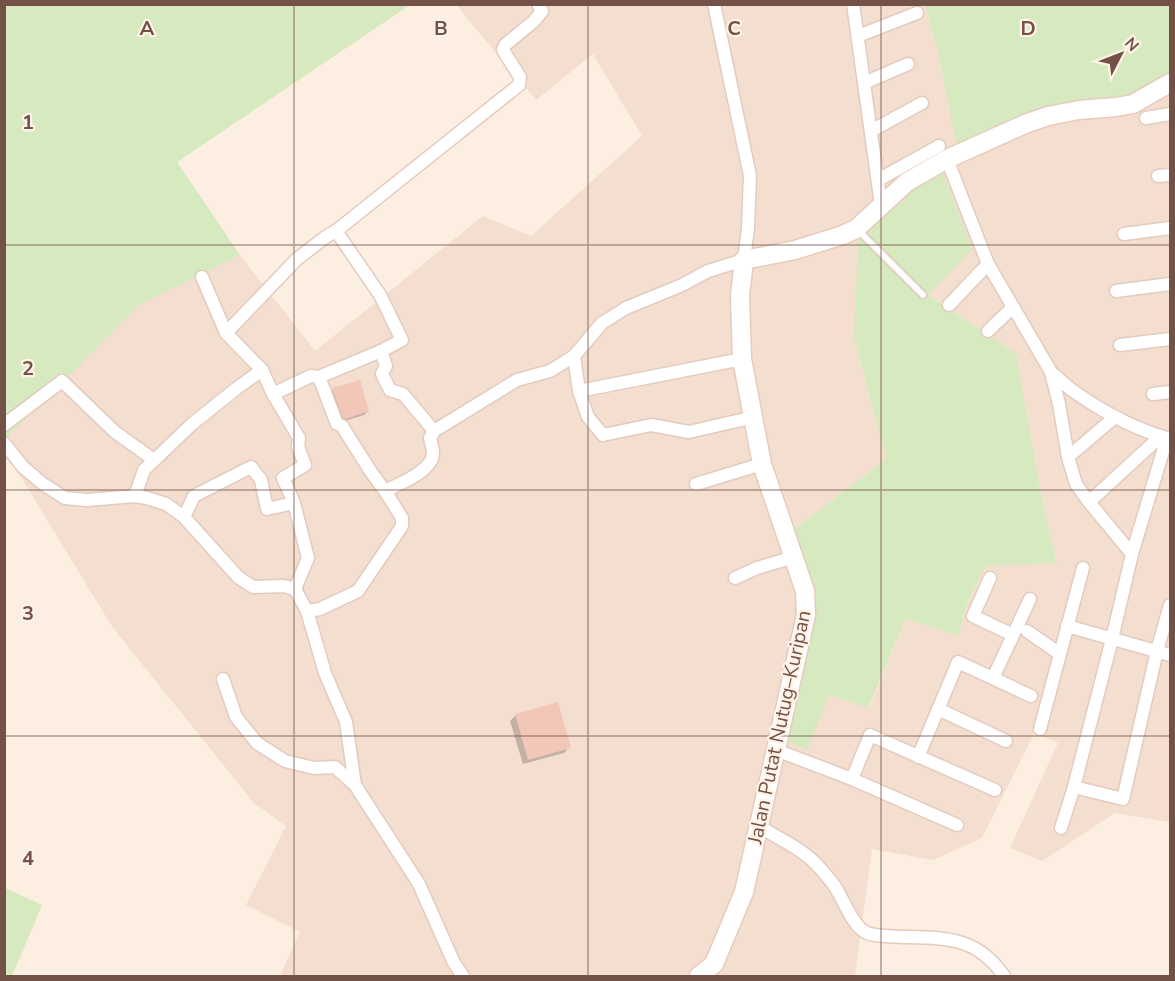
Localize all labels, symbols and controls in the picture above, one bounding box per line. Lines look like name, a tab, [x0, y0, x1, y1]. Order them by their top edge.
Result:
text: A	[140, 15, 155, 42]
text: B	[434, 15, 448, 42]
text: C	[727, 15, 741, 42]
text: D	[1020, 15, 1036, 42]
north arrow	[1091, 24, 1151, 84]
text: N	[1119, 33, 1144, 56]
text: 1	[22, 109, 34, 136]
text: 2	[22, 355, 34, 382]
text: 3	[22, 600, 34, 627]
street label: Jalan Putat Nutug–Kuripan	[741, 608, 817, 848]
text: 4	[22, 845, 34, 872]

